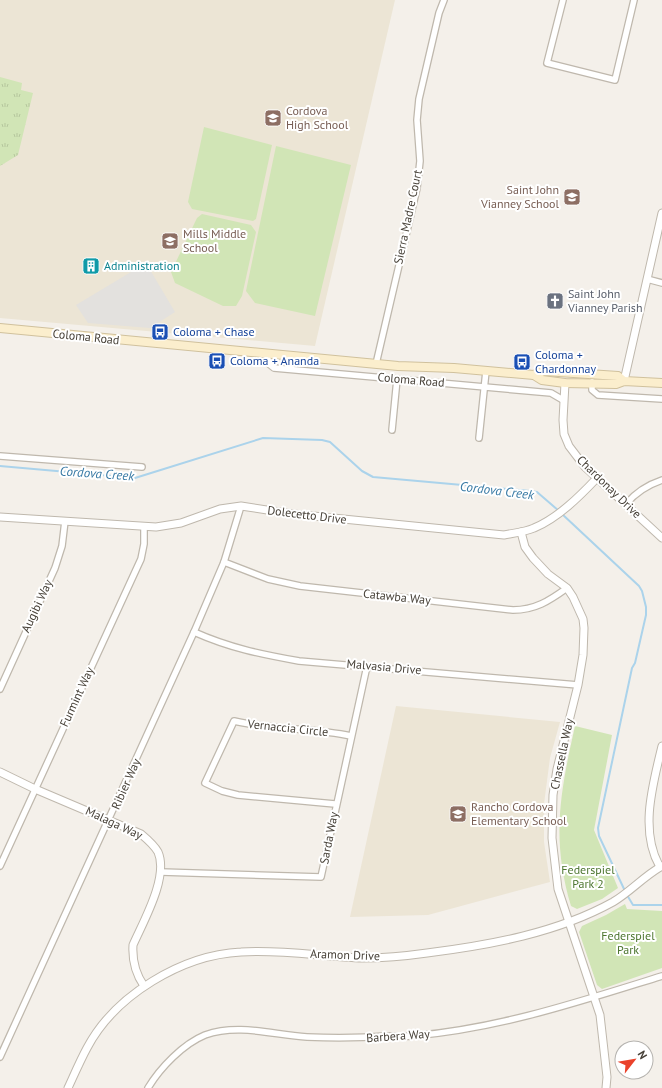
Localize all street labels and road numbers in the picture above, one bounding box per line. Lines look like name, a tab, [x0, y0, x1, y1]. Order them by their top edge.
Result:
street label: Sierra Madre Court	[390, 168, 425, 265]
street label: Coloma Road	[52, 326, 120, 347]
street label: Coloma Road	[377, 369, 445, 390]
street label: Chardonay Drive	[574, 452, 645, 521]
street label: Dolecetto Drive	[267, 502, 347, 527]
street label: Augibi Way	[18, 577, 56, 635]
street label: Catawba Way	[363, 585, 432, 608]
street label: Malvasia Drive	[346, 656, 422, 677]
street label: Furmint Way	[56, 664, 97, 729]
street label: Vernaccia Circle	[246, 716, 329, 739]
street label: Chassella Way	[547, 716, 576, 791]
street label: Ribier Way	[108, 756, 144, 812]
street label: Malaga Way	[83, 803, 146, 842]
street label: Sarda Way	[316, 810, 341, 865]
street label: Aramon Drive	[310, 946, 380, 963]
street label: Barbera Way	[366, 1026, 431, 1045]

